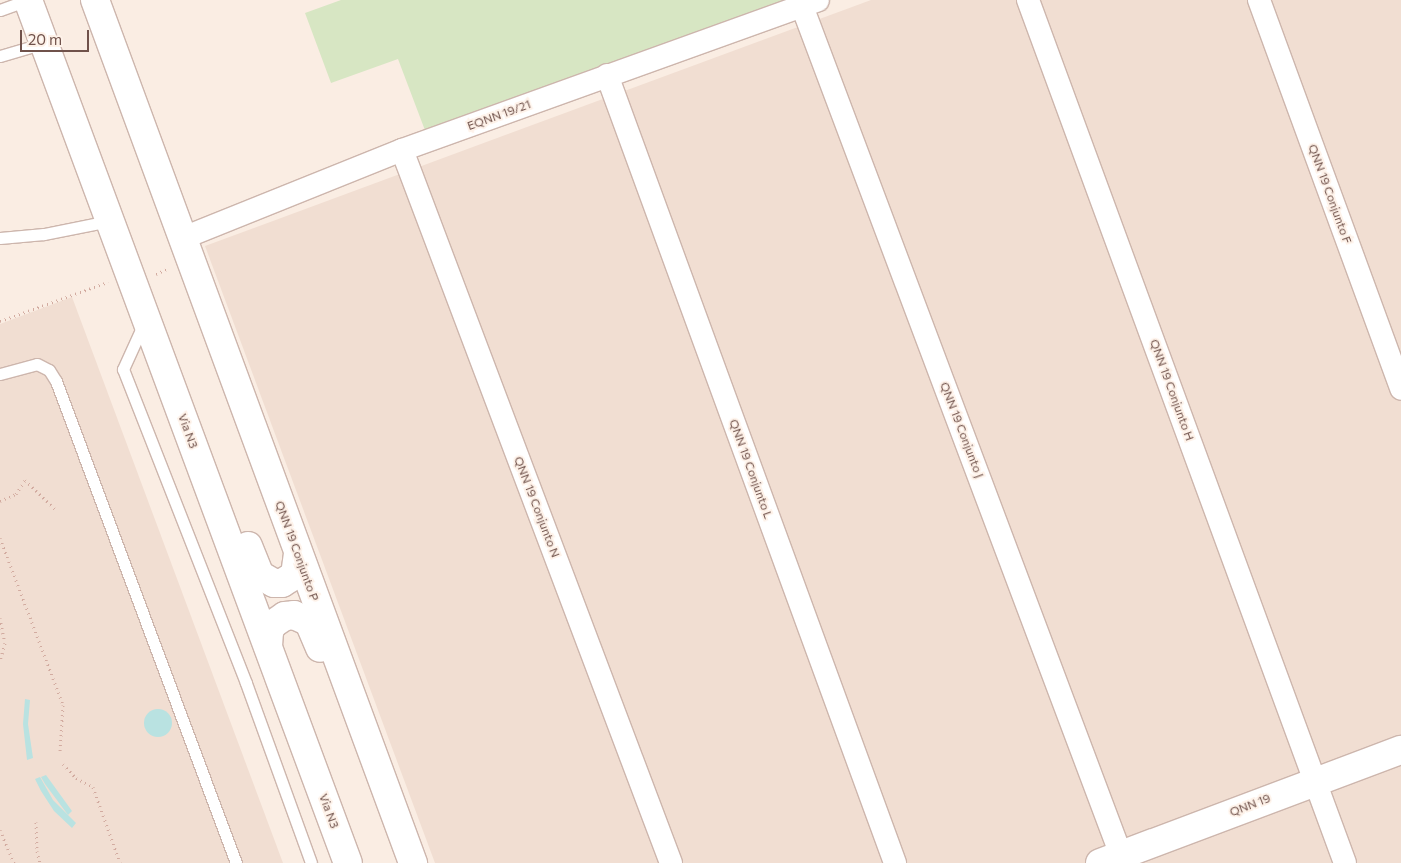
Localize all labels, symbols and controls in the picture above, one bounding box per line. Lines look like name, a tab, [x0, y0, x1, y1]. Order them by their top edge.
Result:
scale bar	[22, 20, 91, 52]
text: 20 m	[28, 30, 62, 48]
street label: EQNN 19/21	[465, 97, 533, 133]
street label: QNN 19 Conjunto F	[1305, 142, 1355, 246]
street label: QNN 19 Conjunto H	[1147, 337, 1197, 443]
street label: QNN 19 Conjunto J	[937, 380, 987, 480]
street label: Via N3	[175, 412, 201, 450]
street label: QNN 19 Conjunto L	[726, 417, 776, 521]
street label: QNN 19 Conjunto N	[511, 454, 563, 560]
street label: QNN 19 Conjunto P	[272, 499, 322, 603]
street label: QNN 19	[1228, 791, 1272, 819]
street label: Via N3	[316, 792, 342, 830]

